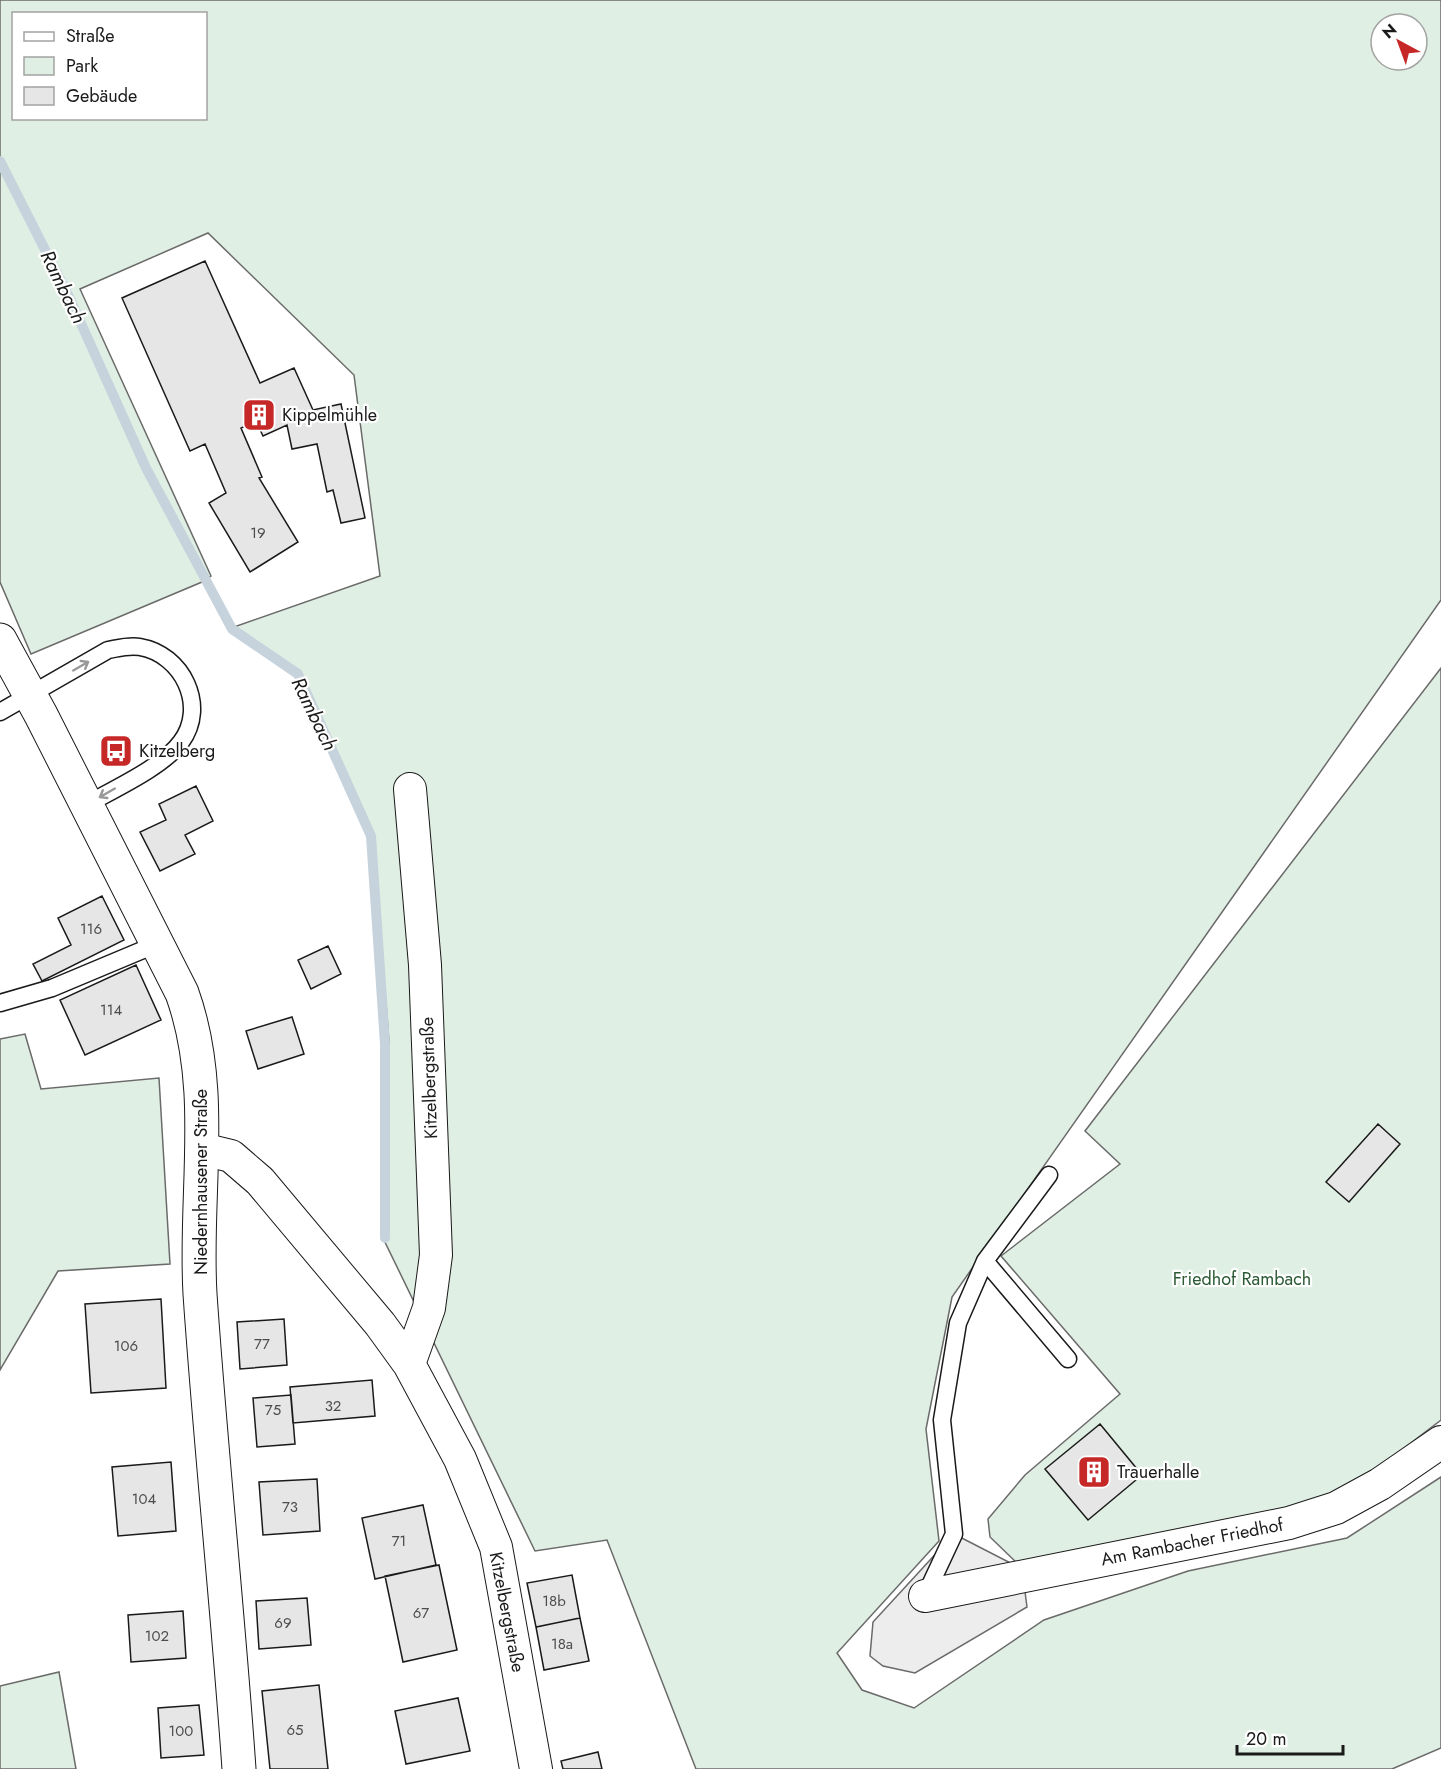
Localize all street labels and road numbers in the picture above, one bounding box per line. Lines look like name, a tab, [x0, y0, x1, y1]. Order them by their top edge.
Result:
street label: Kitzelbergstraße	[414, 1017, 444, 1139]
street label: Niedernhausener Straße	[188, 1089, 214, 1275]
street label: Am Rambacher Friedhof	[1099, 1511, 1286, 1572]
street label: Kitzelbergstraße	[483, 1550, 531, 1674]

